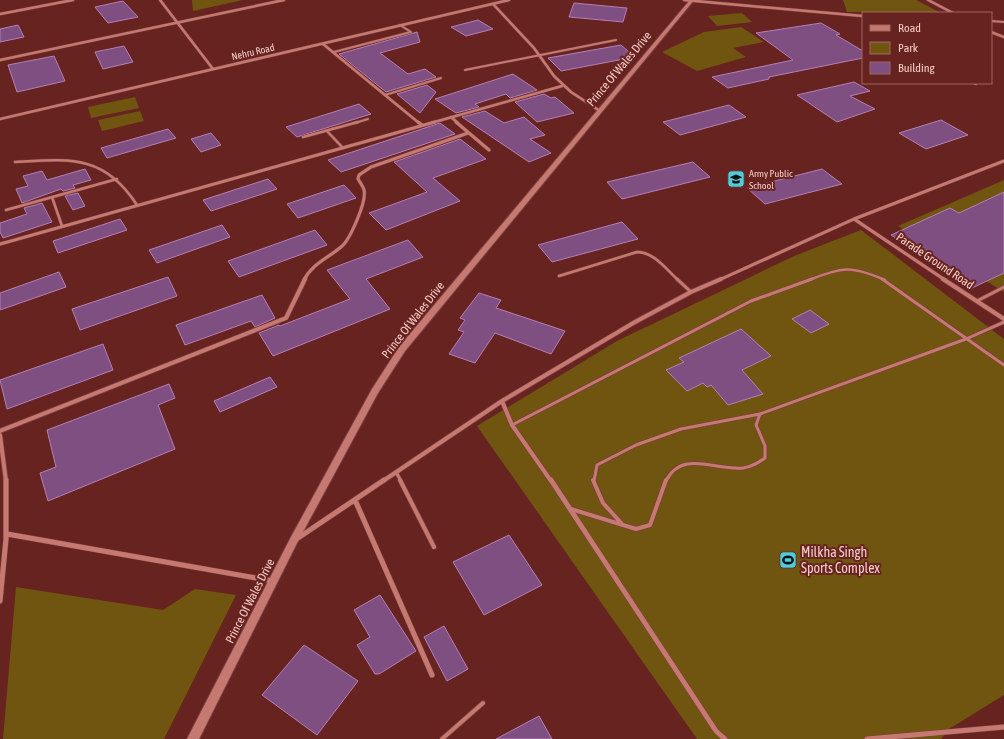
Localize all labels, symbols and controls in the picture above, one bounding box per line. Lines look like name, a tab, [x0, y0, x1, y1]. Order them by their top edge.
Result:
legend	[862, 12, 992, 84]
text: Road	[898, 21, 921, 35]
street label: Prince Of Wales Drive	[584, 29, 654, 109]
text: Park	[898, 41, 919, 55]
street label: Nehru Road	[231, 42, 276, 62]
text: Building	[898, 61, 936, 75]
place label: Army Public School	[749, 168, 793, 191]
school or university icon: Army Public School	[726, 169, 746, 189]
street label: Parade Ground Road	[894, 230, 976, 292]
street label: Prince Of Wales Drive	[379, 279, 447, 361]
place label: Milkha Singh Sports Complex	[801, 544, 880, 576]
sports icon: Milkha Singh Sports Complex	[778, 550, 798, 570]
street label: Prince Of Wales Drive	[223, 556, 277, 646]

